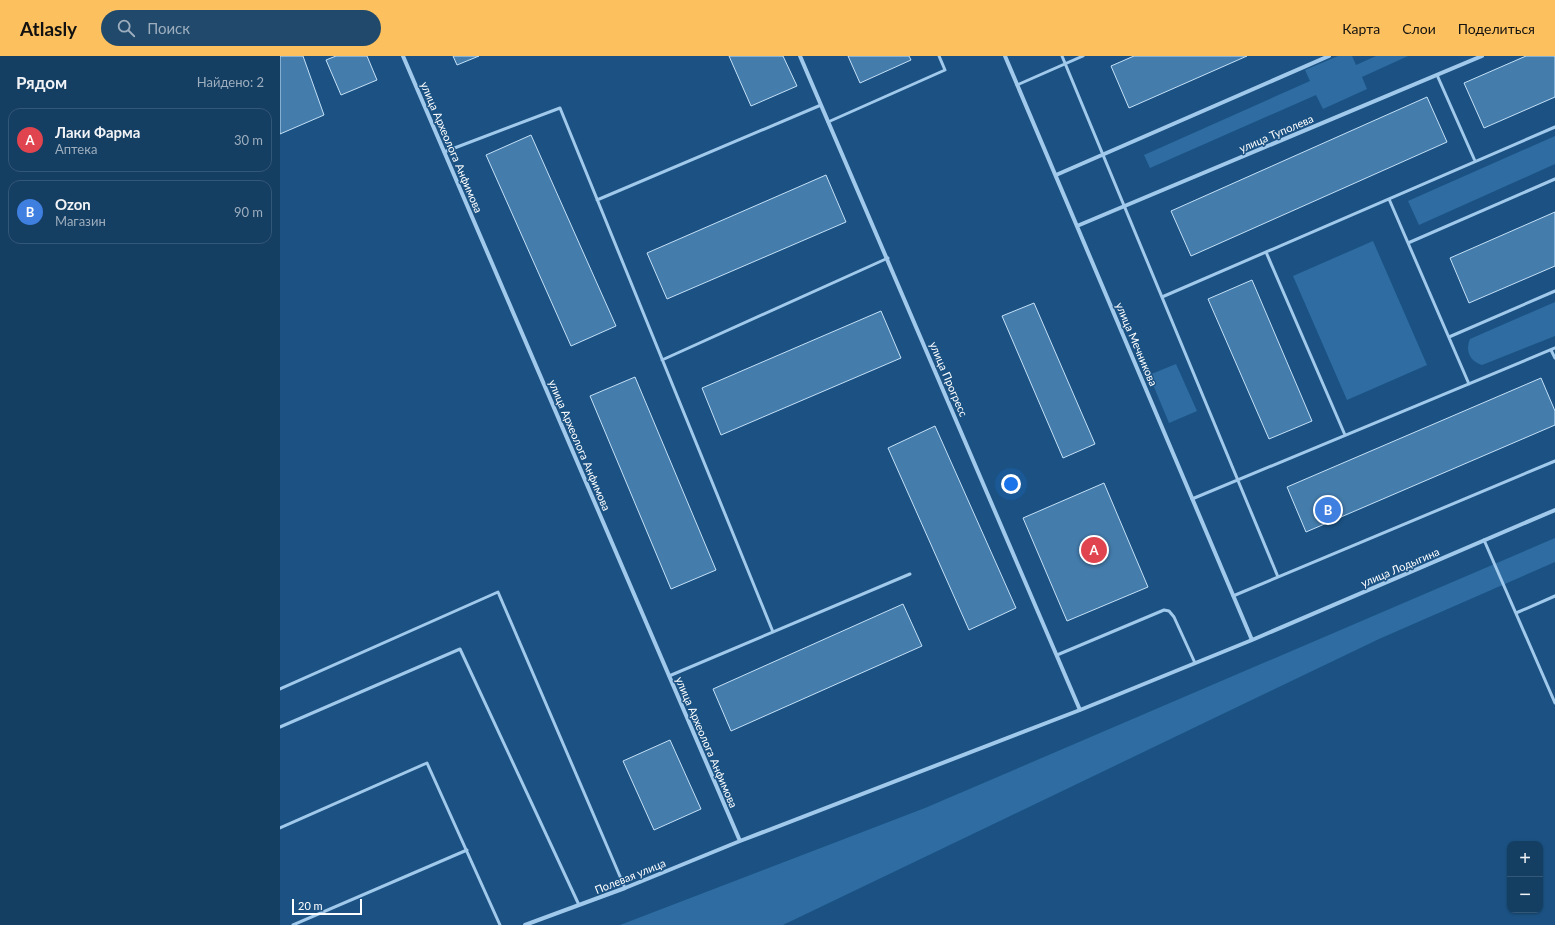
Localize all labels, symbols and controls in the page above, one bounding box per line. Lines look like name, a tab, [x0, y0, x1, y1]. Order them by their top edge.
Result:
search box	[101, 10, 381, 46]
text: Atlasly	[20, 17, 77, 40]
icon: search	[115, 17, 137, 39]
text: Поиск	[147, 19, 190, 37]
text: Карта	[1342, 20, 1380, 37]
text: Слои	[1402, 20, 1436, 37]
text: Поделиться	[1458, 20, 1535, 37]
text: Рядом	[16, 72, 67, 93]
text: Найдено: 2	[197, 74, 264, 90]
street label: улица Археолога Анфимова	[418, 79, 486, 215]
street label: улица Туполева	[1237, 111, 1315, 155]
text: Лаки Фарма	[55, 123, 140, 141]
text: A	[25, 132, 35, 148]
text: 30 m	[234, 132, 263, 148]
text: Аптека	[55, 141, 97, 157]
text: Ozon	[55, 195, 91, 213]
text: B	[26, 204, 34, 220]
text: 90 m	[234, 204, 263, 220]
text: Магазин	[55, 213, 106, 229]
street label: улица Мечникова	[1114, 300, 1160, 388]
street label: улица Прогресс	[927, 340, 971, 418]
street label: улица Археолога Анфимова	[546, 377, 614, 513]
your location	[1001, 474, 1021, 494]
pin: B	[1315, 495, 1341, 525]
pin: A	[1081, 535, 1107, 565]
street label: улица Лодыгина	[1359, 545, 1441, 589]
street label: улица Археолога Анфимова	[673, 674, 741, 810]
map controls	[1507, 841, 1543, 913]
button: +	[1507, 841, 1543, 877]
street label: Полевая улица	[593, 856, 667, 896]
button: −	[1507, 877, 1543, 913]
scale bar	[292, 897, 362, 916]
text: 20 m	[298, 899, 323, 912]

